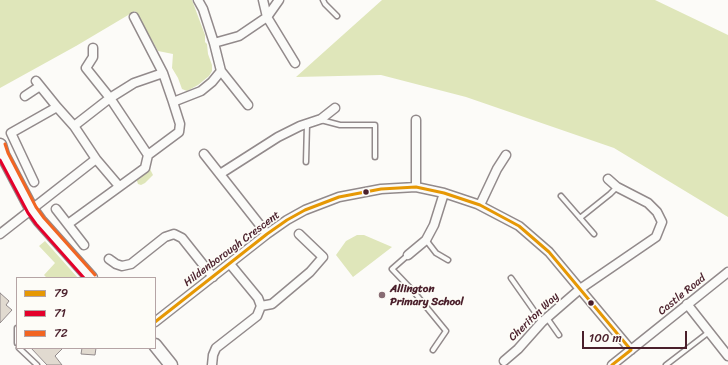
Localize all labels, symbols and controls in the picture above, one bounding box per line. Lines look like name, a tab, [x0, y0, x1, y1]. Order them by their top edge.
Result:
unlabelled marker	[361, 187, 371, 197]
street label: Hildenborough Crescent	[181, 209, 283, 289]
street label: Castle Road	[656, 272, 708, 318]
legend	[16, 277, 156, 349]
text: 79	[54, 282, 68, 304]
place label: Allington Primary School	[390, 282, 464, 308]
marker: Allington Primary School	[377, 290, 387, 300]
street label: Cheriton Way	[506, 290, 562, 344]
unlabelled marker	[586, 298, 596, 308]
text: 71	[54, 302, 66, 324]
text: 72	[54, 322, 68, 344]
scale bar	[584, 323, 689, 349]
text: 100 m	[589, 327, 622, 349]

